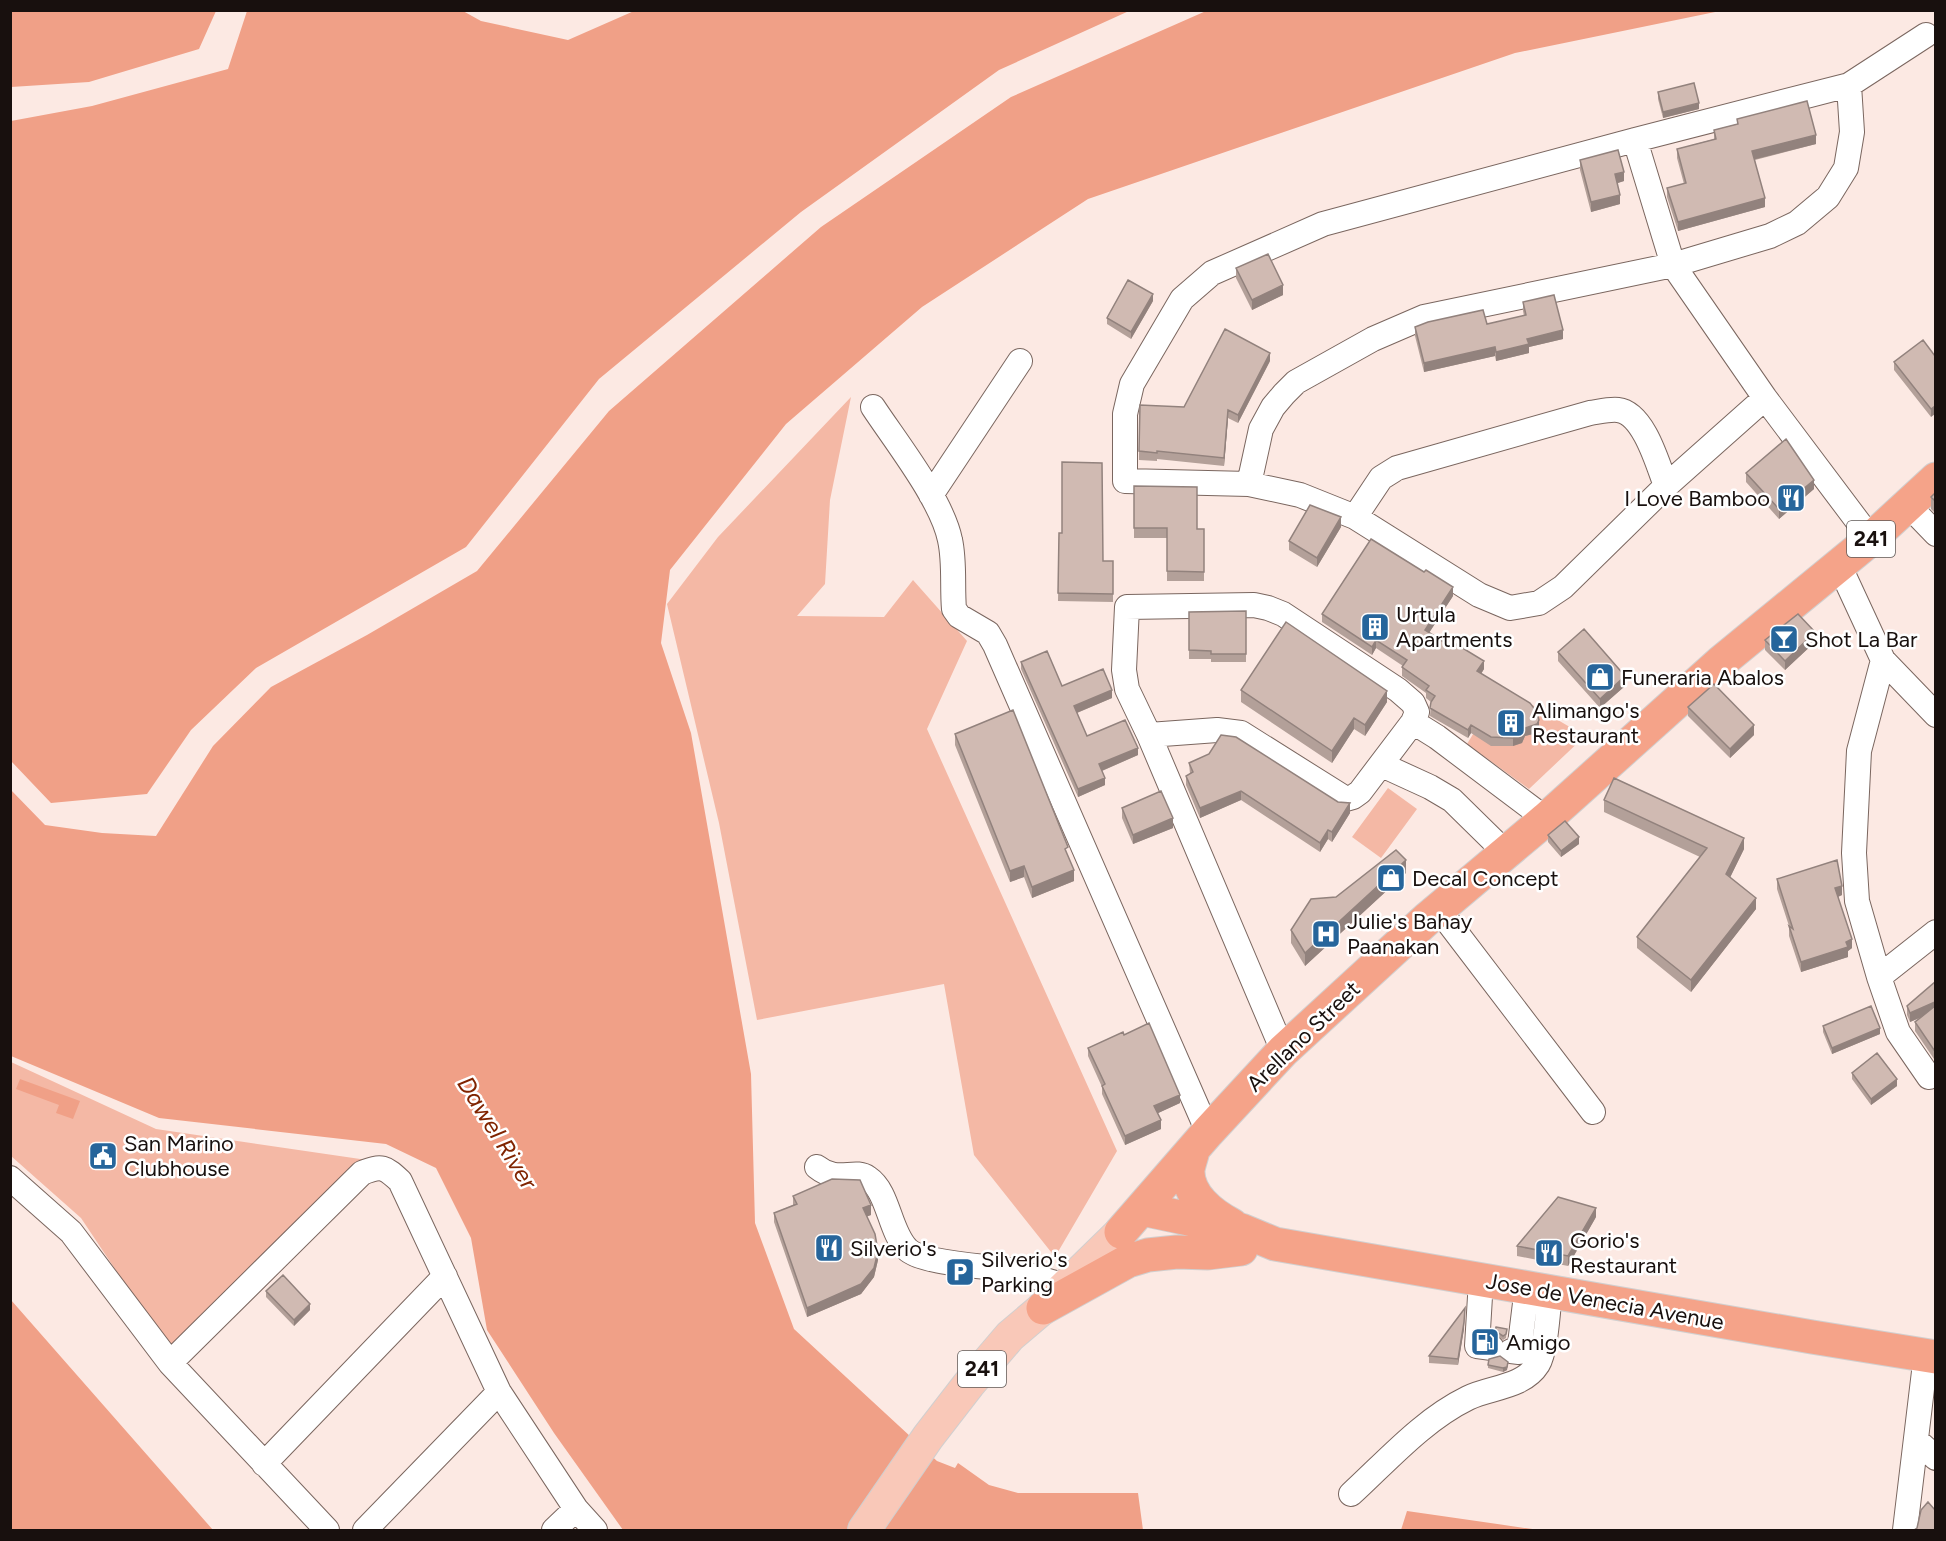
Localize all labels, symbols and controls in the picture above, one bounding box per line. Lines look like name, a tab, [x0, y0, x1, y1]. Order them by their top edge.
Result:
restaurant icon: I Love Bamboo	[1775, 482, 1807, 514]
place label: I Love Bamboo	[1624, 485, 1770, 512]
road number: 241	[1847, 521, 1895, 557]
place label: Urtula Apartments	[1396, 601, 1512, 653]
building icon: Urtula Apartments	[1359, 611, 1391, 643]
bar icon: Shot La Bar	[1768, 623, 1800, 655]
place label: Shot La Bar	[1805, 626, 1918, 653]
shop icon: Funeraria Abalos	[1584, 661, 1616, 693]
place label: Funeraria Abalos	[1621, 664, 1784, 691]
place label: Alimango's Restaurant	[1532, 697, 1639, 749]
building icon: Alimango's Restaurant	[1495, 707, 1527, 739]
shop icon: Decal Concept	[1375, 862, 1407, 894]
place label: Decal Concept	[1412, 865, 1559, 892]
place label: Julie's Bahay Paanakan	[1347, 908, 1473, 960]
hospital icon: Julie's Bahay Paanakan	[1310, 918, 1342, 950]
street label: Arellano Street	[1241, 975, 1366, 1097]
water label: Dawel River	[451, 1071, 544, 1195]
place label: San Marino Clubhouse	[124, 1130, 234, 1182]
public building icon: San Marino Clubhouse	[87, 1140, 119, 1172]
place label: Gorio's Restaurant	[1570, 1227, 1677, 1279]
restaurant icon: Silverio's	[813, 1232, 845, 1264]
place label: Silverio's	[850, 1235, 937, 1262]
restaurant icon: Gorio's Restaurant	[1533, 1237, 1565, 1269]
place label: Silverio's Parking	[981, 1246, 1068, 1298]
parking icon: Silverio's Parking	[944, 1256, 976, 1288]
street label: Jose de Venecia Avenue	[1484, 1267, 1726, 1336]
fuel station icon: Amigo	[1469, 1326, 1501, 1358]
place label: Amigo	[1506, 1329, 1570, 1356]
road number: 241	[958, 1351, 1006, 1387]

